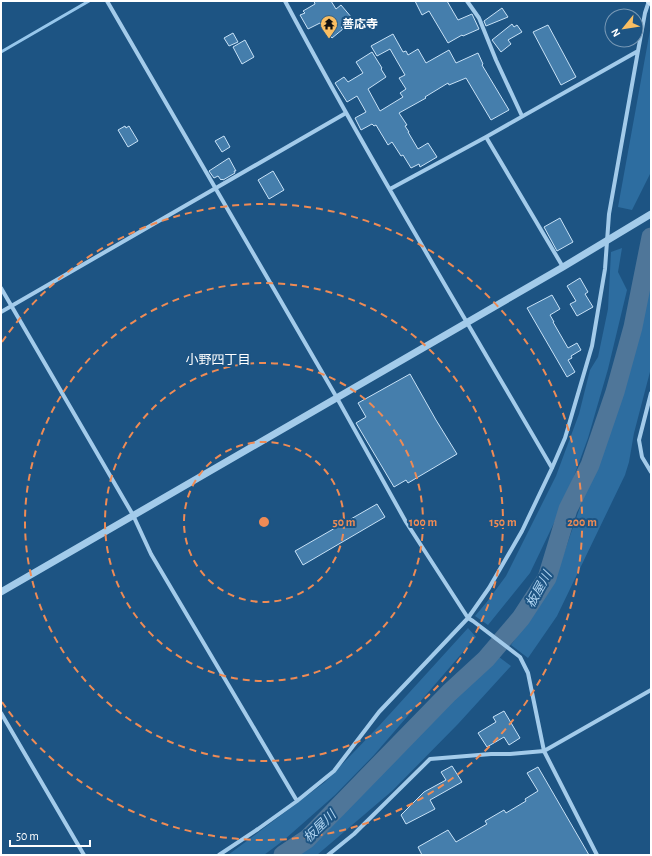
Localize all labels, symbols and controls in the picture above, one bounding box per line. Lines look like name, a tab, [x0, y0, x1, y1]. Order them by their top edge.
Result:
north arrow	[604, 8, 644, 48]
temple icon: 善応寺	[319, 14, 339, 39]
place label: 善応寺	[342, 17, 378, 30]
text: N	[609, 27, 622, 39]
district label: 小野四丁目	[185, 353, 251, 367]
centre of rings	[257, 515, 271, 529]
text: 50 m	[333, 516, 356, 528]
text: 100 m	[409, 516, 437, 528]
text: 150 m	[489, 516, 517, 528]
text: 200 m	[567, 516, 597, 528]
water label: 板屋川	[523, 567, 555, 610]
water label: 板屋川	[301, 807, 340, 845]
scale bar	[10, 822, 90, 848]
text: 50 m	[16, 830, 39, 842]

